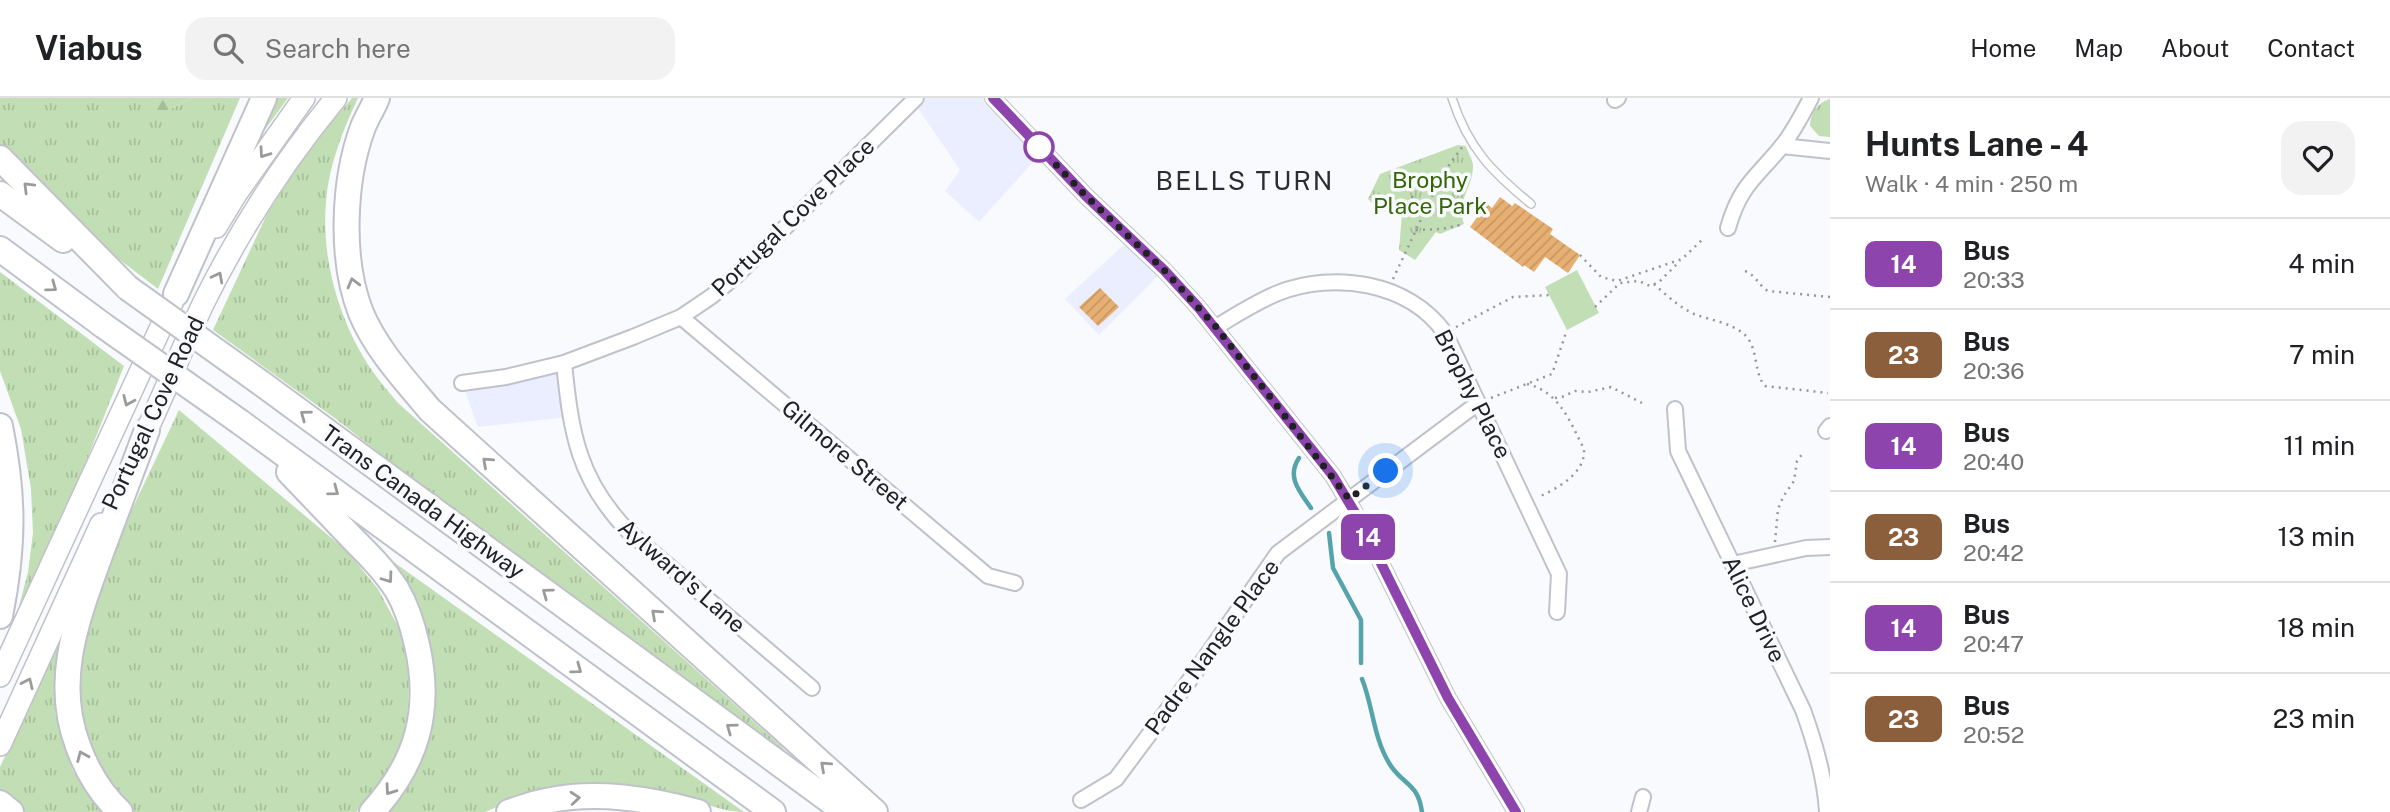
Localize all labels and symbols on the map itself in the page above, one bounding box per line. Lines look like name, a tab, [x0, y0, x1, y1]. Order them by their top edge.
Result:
street label: Portugal Cove Place	[706, 132, 880, 301]
unlabelled marker	[1024, 132, 1054, 162]
one-way arrow	[260, 145, 272, 158]
district label: BELLS TURN	[1156, 165, 1334, 196]
park label: Brophy Place Park	[1373, 166, 1487, 219]
one-way arrow	[23, 183, 36, 196]
one-way arrow	[209, 272, 223, 284]
one-way arrow	[347, 277, 361, 289]
one-way arrow	[44, 279, 57, 292]
street label: Portugal Cove Road	[96, 312, 209, 514]
street label: Brophy Place	[1429, 325, 1518, 463]
one-way arrow	[122, 394, 136, 406]
street label: Gilmore Street	[777, 394, 914, 515]
one-way arrow	[300, 411, 312, 424]
street label: Trans Canada Highway	[317, 419, 530, 584]
your location	[1368, 453, 1403, 488]
one-way arrow	[482, 457, 495, 470]
one-way arrow	[327, 483, 339, 495]
street label: Aylward's Lane	[613, 513, 751, 638]
line badge: 14	[1336, 514, 1400, 560]
street label: Alice Drive	[1717, 551, 1792, 666]
street label: Padre Nangle Place	[1139, 554, 1284, 740]
one-way arrow	[380, 570, 392, 583]
one-way arrow	[542, 589, 555, 602]
one-way arrow	[651, 610, 664, 622]
one-way arrow	[569, 661, 582, 673]
one-way arrow	[20, 678, 34, 690]
one-way arrow	[726, 724, 739, 736]
one-way arrow	[76, 751, 90, 764]
one-way arrow	[820, 762, 833, 775]
one-way arrow	[386, 782, 398, 795]
one-way arrow	[570, 791, 581, 806]

